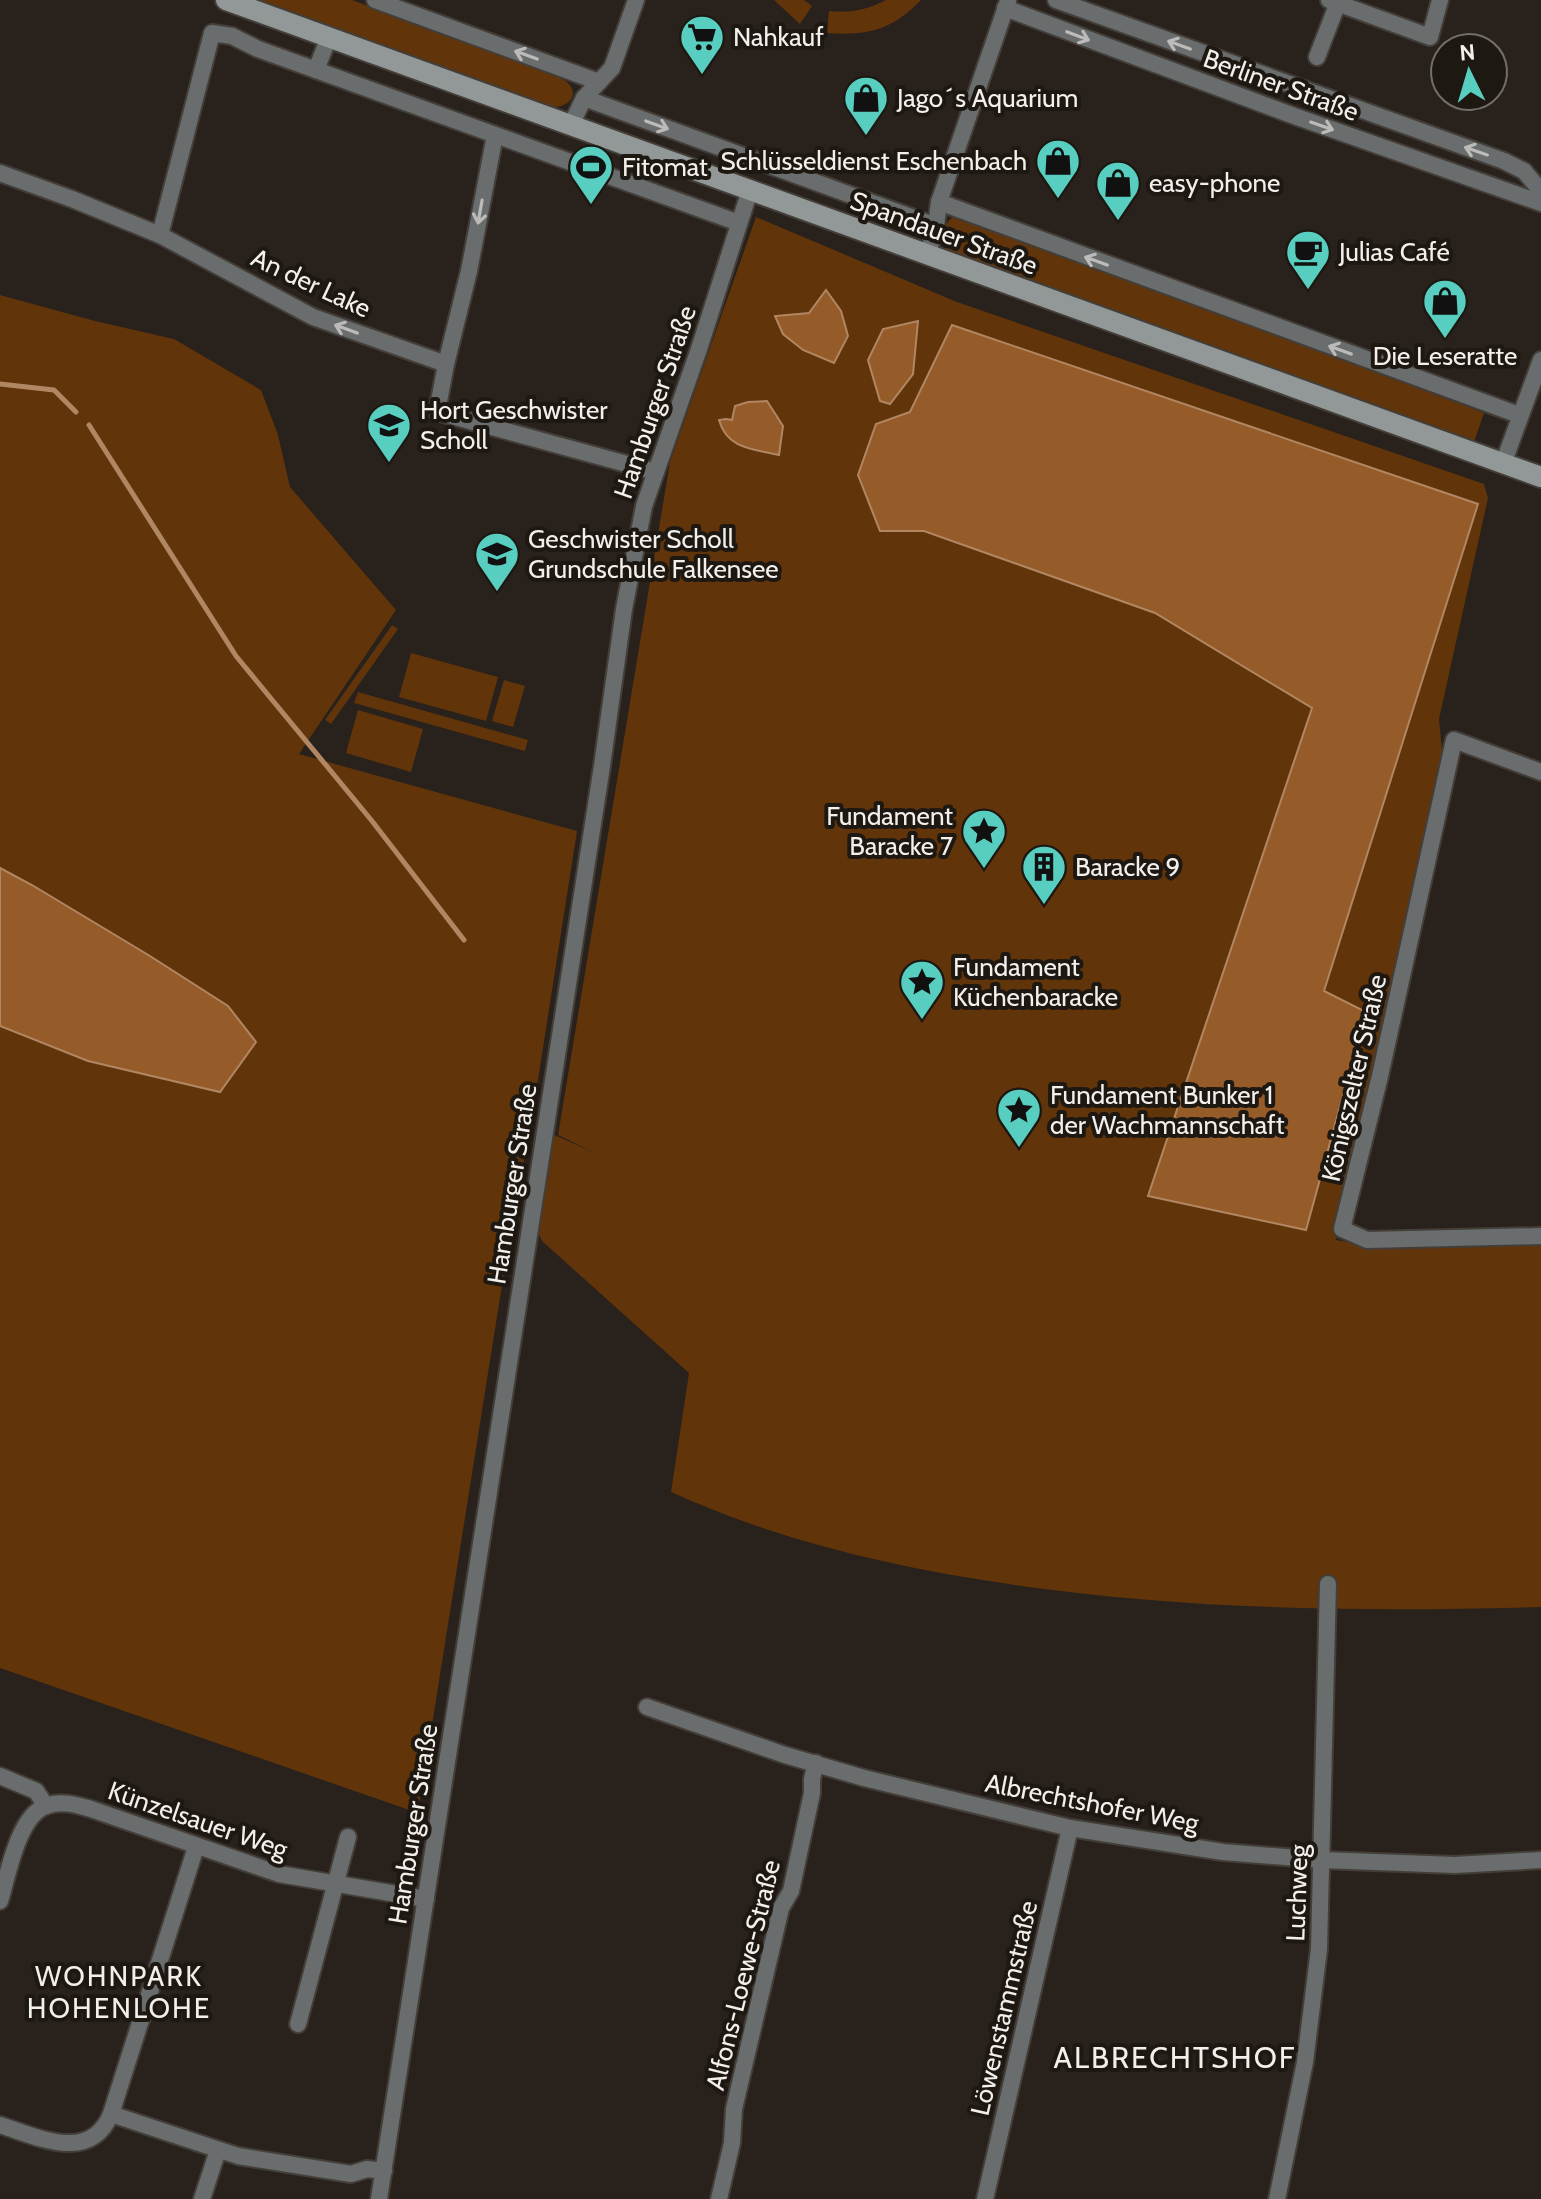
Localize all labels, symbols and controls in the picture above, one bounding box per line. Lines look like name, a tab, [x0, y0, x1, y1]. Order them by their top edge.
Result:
supermarket icon: Nahkauf	[678, 13, 726, 76]
place label: Nahkauf	[733, 21, 824, 53]
one-way arrow	[1065, 29, 1090, 44]
north arrow	[1429, 32, 1509, 112]
one-way arrow	[1167, 37, 1192, 51]
text: N	[1458, 38, 1476, 67]
street label: Berliner Straße	[1199, 42, 1363, 128]
one-way arrow	[514, 47, 538, 61]
shop icon: Jago´s Aquarium	[842, 74, 890, 137]
place label: Jago´s Aquarium	[896, 82, 1078, 114]
one-way arrow	[644, 119, 668, 133]
one-way arrow	[1309, 120, 1334, 135]
shop icon: Schlüsseldienst Eschenbach	[1034, 137, 1082, 200]
sports icon: Fitomat	[567, 143, 615, 206]
one-way arrow	[1464, 143, 1489, 158]
place label: Schlüsseldienst Eschenbach	[721, 145, 1027, 177]
place label: Fitomat	[622, 151, 708, 183]
shop icon: easy-phone	[1094, 159, 1142, 222]
place label: easy-phone	[1149, 167, 1280, 199]
street label: Spandauer Straße	[846, 184, 1042, 282]
one-way arrow	[472, 198, 487, 224]
cafe icon: Julias Café	[1284, 228, 1332, 291]
place label: Julias Café	[1338, 236, 1450, 268]
street label: An der Lake	[246, 241, 376, 325]
one-way arrow	[1084, 253, 1109, 267]
shop icon: Die Leseratte	[1421, 277, 1469, 340]
street label: Hamburger Straße	[607, 301, 703, 503]
one-way arrow	[334, 320, 359, 335]
place label: Die Leseratte	[1373, 340, 1517, 372]
one-way arrow	[1328, 342, 1353, 357]
place label: Hort Geschwister Scholl	[420, 394, 608, 456]
school or university icon: Hort Geschwister Scholl	[365, 401, 413, 464]
place label: Geschwister Scholl Grundschule Falkensee	[528, 523, 779, 585]
school or university icon: Geschwister Scholl Grundschule Falkensee	[473, 530, 521, 593]
place label: Fundament Baracke 7	[826, 800, 953, 862]
place icon: Fundament Baracke 7	[960, 807, 1008, 870]
building icon: Baracke 9	[1020, 843, 1068, 906]
place label: Baracke 9	[1075, 851, 1180, 883]
place label: Fundament Küchenbaracke	[953, 951, 1118, 1013]
place icon: Fundament Küchenbaracke	[898, 958, 946, 1021]
street label: Königszelter Straße	[1315, 971, 1393, 1185]
place label: Fundament Bunker 1 der Wachmannschaft	[1050, 1079, 1285, 1141]
street label: Hamburger Straße	[480, 1082, 544, 1286]
place icon: Fundament Bunker 1 der Wachmannschaft	[995, 1086, 1043, 1149]
street label: Hamburger Straße	[381, 1722, 445, 1926]
street label: Albrechtshofer Weg	[983, 1767, 1202, 1840]
street label: Künzelsauer Weg	[104, 1774, 293, 1866]
street label: Luchweg	[1279, 1843, 1315, 1942]
street label: Alfons-Loewe-Straße	[699, 1856, 787, 2094]
street label: Löwenstammstraße	[964, 1898, 1044, 2118]
district label: WOHNPARK HOHENLOHE	[27, 1959, 211, 2025]
district label: ALBRECHTSHOF	[1054, 2039, 1296, 2076]

